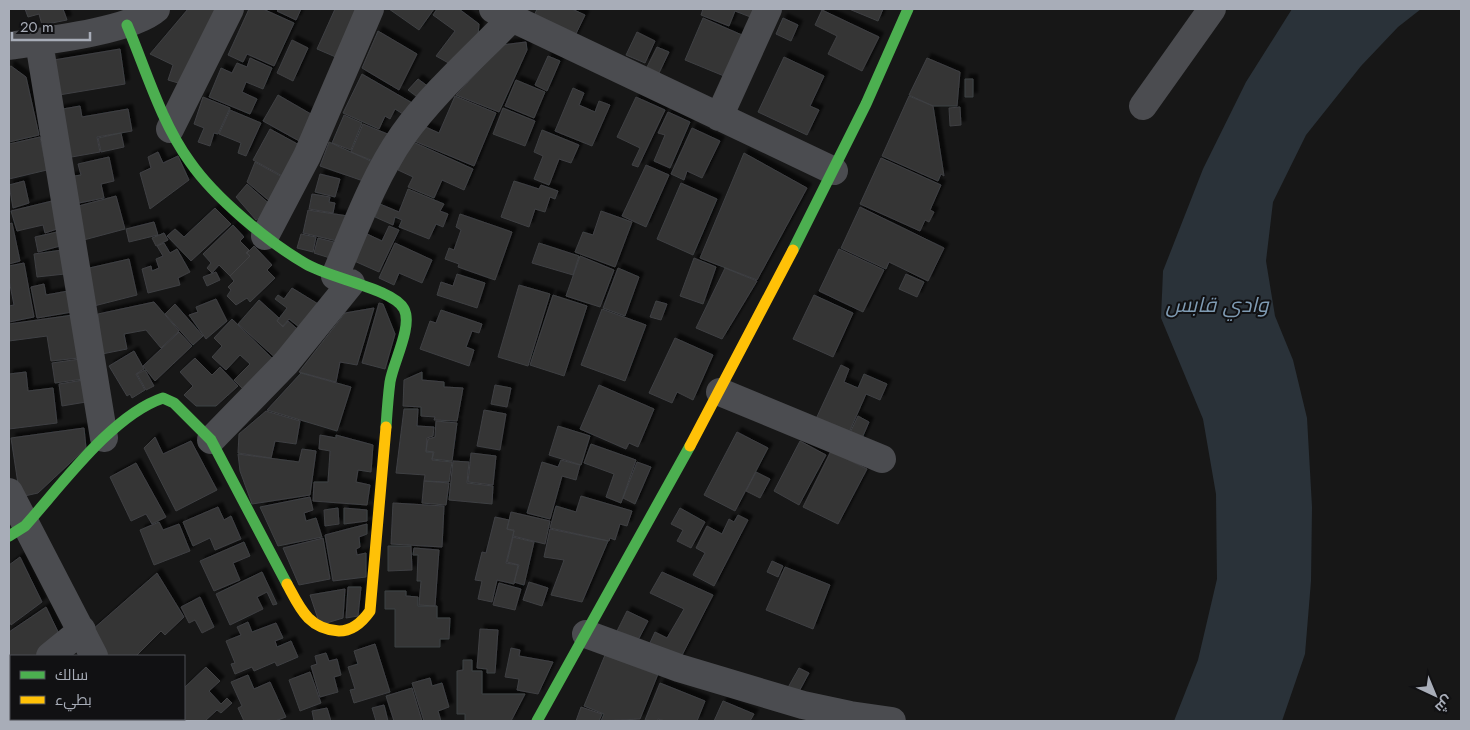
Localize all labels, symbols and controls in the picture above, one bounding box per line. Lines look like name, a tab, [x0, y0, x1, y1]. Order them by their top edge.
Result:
scale bar	[12, 10, 90, 42]
text: 20 m	[20, 16, 54, 38]
water label: وادي قابس	[1165, 290, 1270, 322]
legend	[10, 655, 185, 720]
text: سالك	[55, 664, 88, 686]
north arrow	[1410, 670, 1460, 720]
text: بطيء	[55, 689, 92, 712]
text: ش	[1431, 691, 1457, 718]

